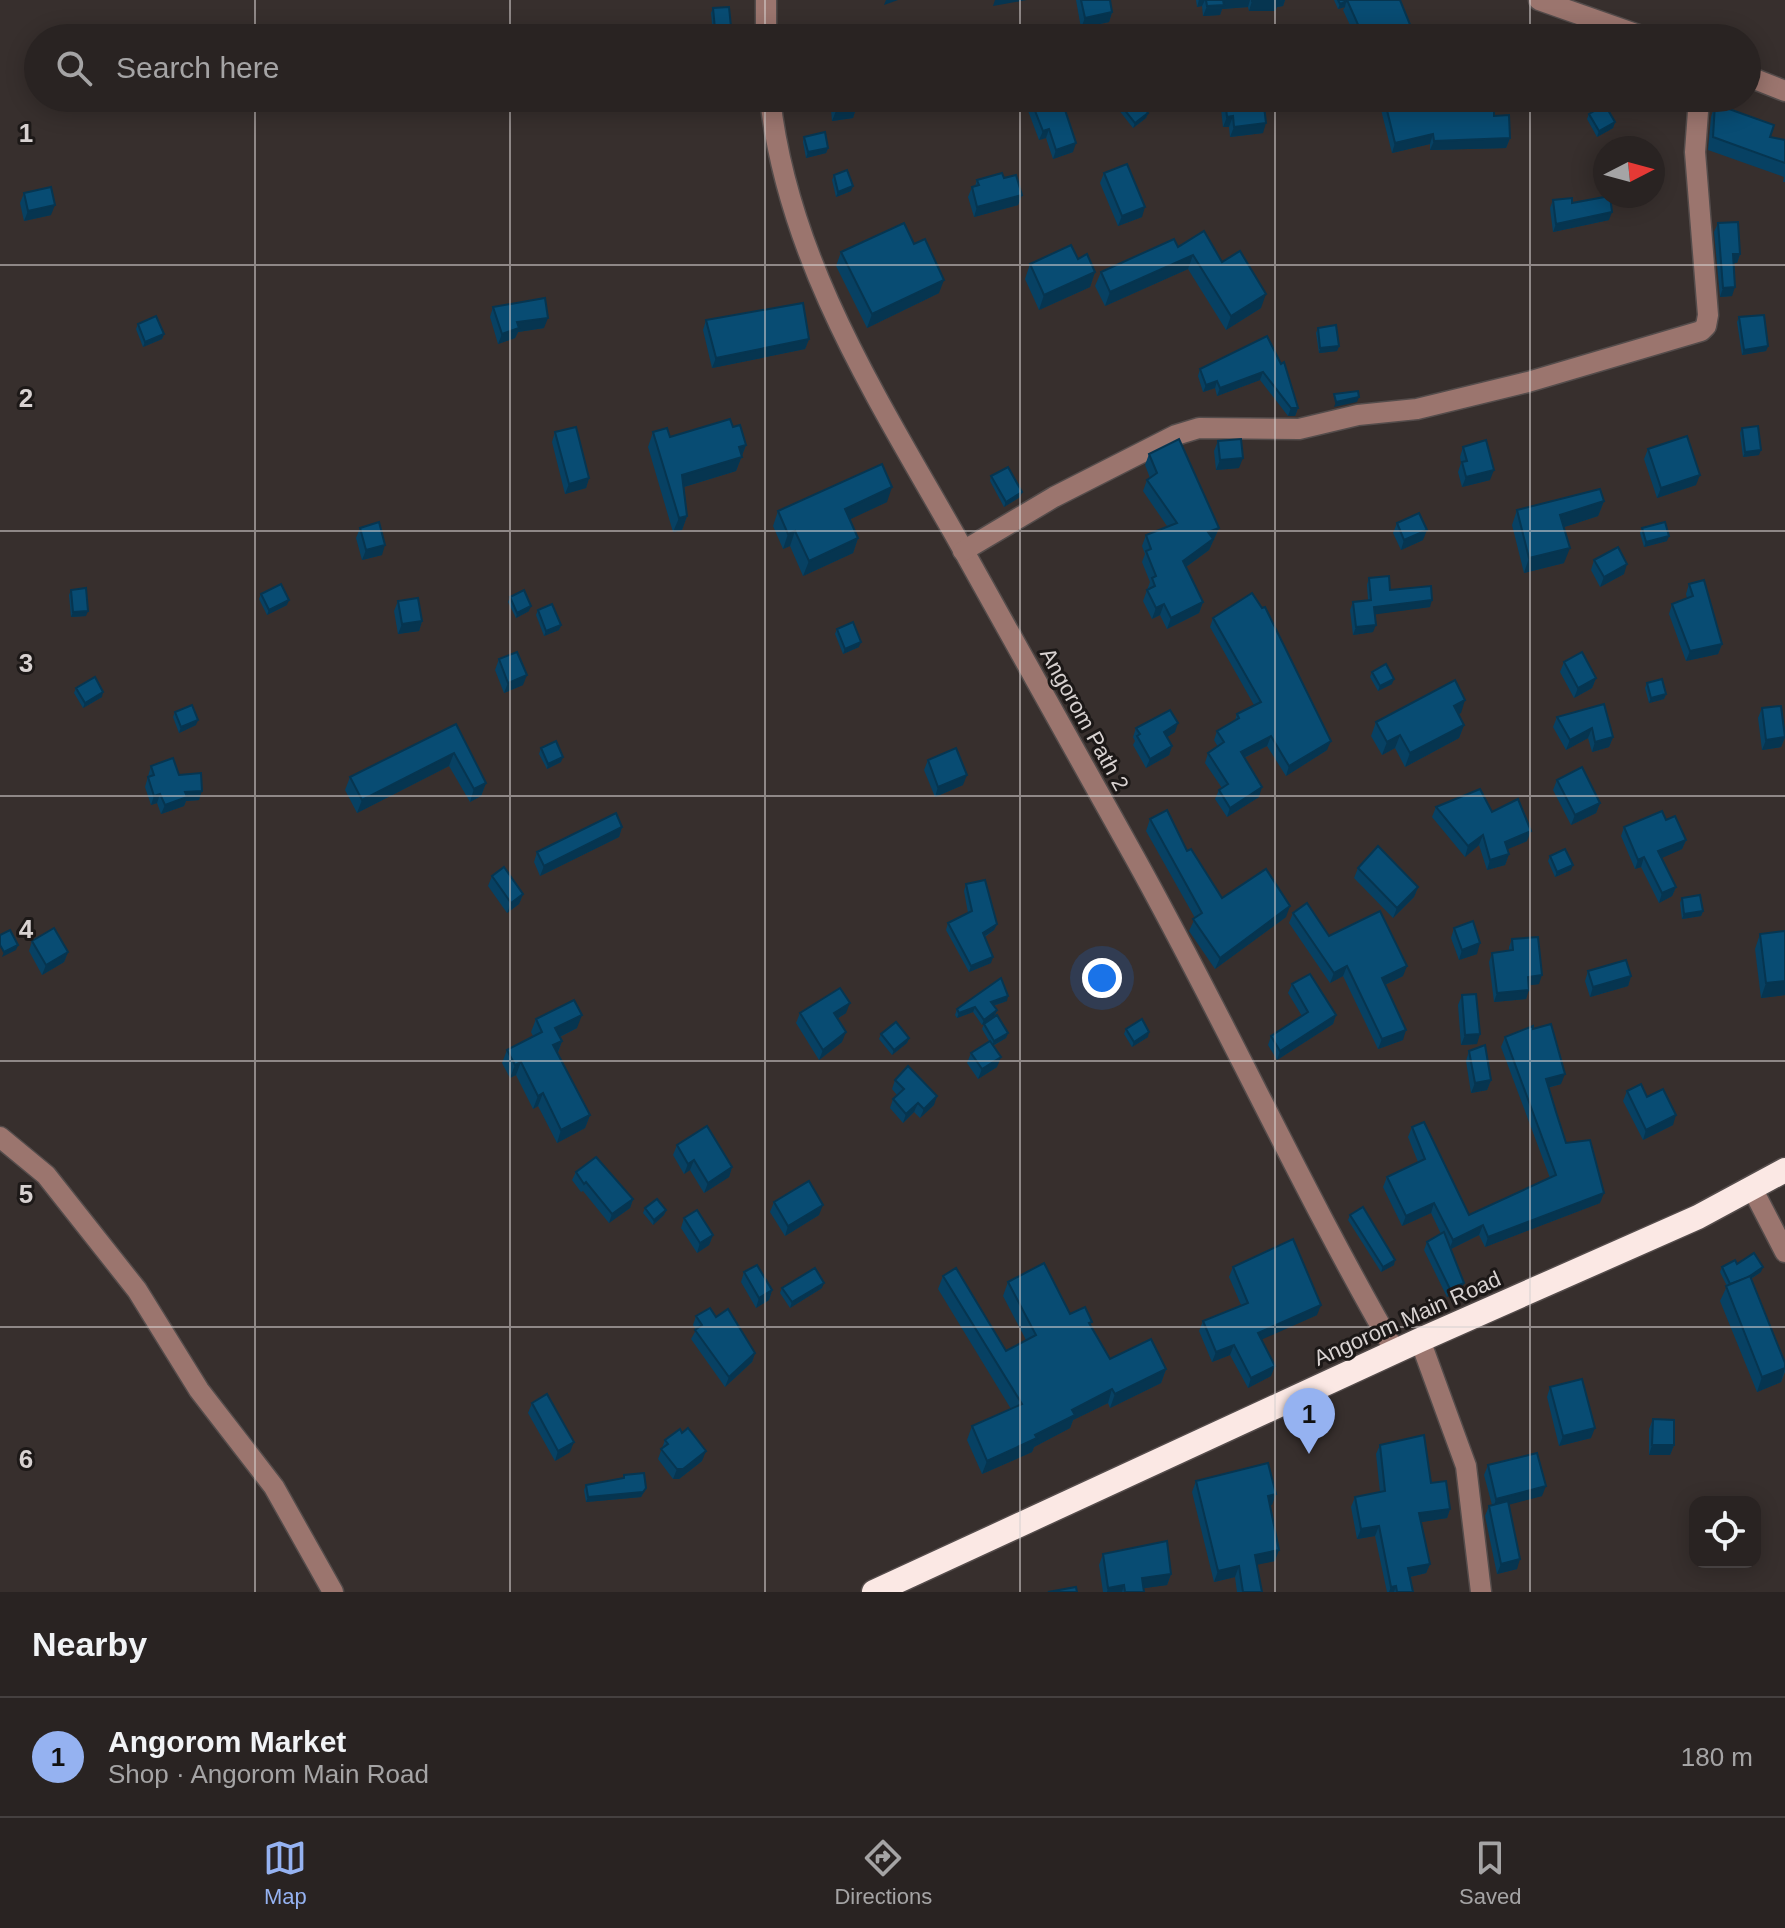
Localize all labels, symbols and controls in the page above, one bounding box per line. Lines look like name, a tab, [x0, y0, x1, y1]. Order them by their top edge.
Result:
search box	[24, 24, 1761, 112]
icon: search	[52, 46, 96, 90]
text: Search here	[116, 51, 279, 84]
text: 1	[19, 118, 33, 148]
north arrow	[1593, 136, 1665, 208]
text: 2	[19, 383, 33, 413]
street label: Angorom Path 2	[1035, 644, 1134, 795]
text: 3	[19, 648, 33, 678]
text: 4	[19, 914, 34, 944]
your location	[1082, 958, 1122, 998]
text: 5	[19, 1179, 33, 1209]
street label: Angorom Main Road	[1310, 1266, 1504, 1371]
pin: 1	[1283, 1388, 1335, 1454]
text: 6	[19, 1444, 33, 1474]
map controls	[1689, 1496, 1761, 1568]
button: locate	[1689, 1496, 1761, 1568]
text: Nearby	[32, 1625, 147, 1663]
text: Angorom Market	[108, 1725, 346, 1758]
text: 1	[51, 1742, 65, 1772]
text: 180 m	[1681, 1742, 1753, 1772]
text: Shop · Angorom Main Road	[108, 1759, 429, 1789]
tab: Map	[263, 1836, 307, 1910]
tab: Directions	[834, 1836, 932, 1910]
tab: Saved	[1459, 1836, 1522, 1910]

